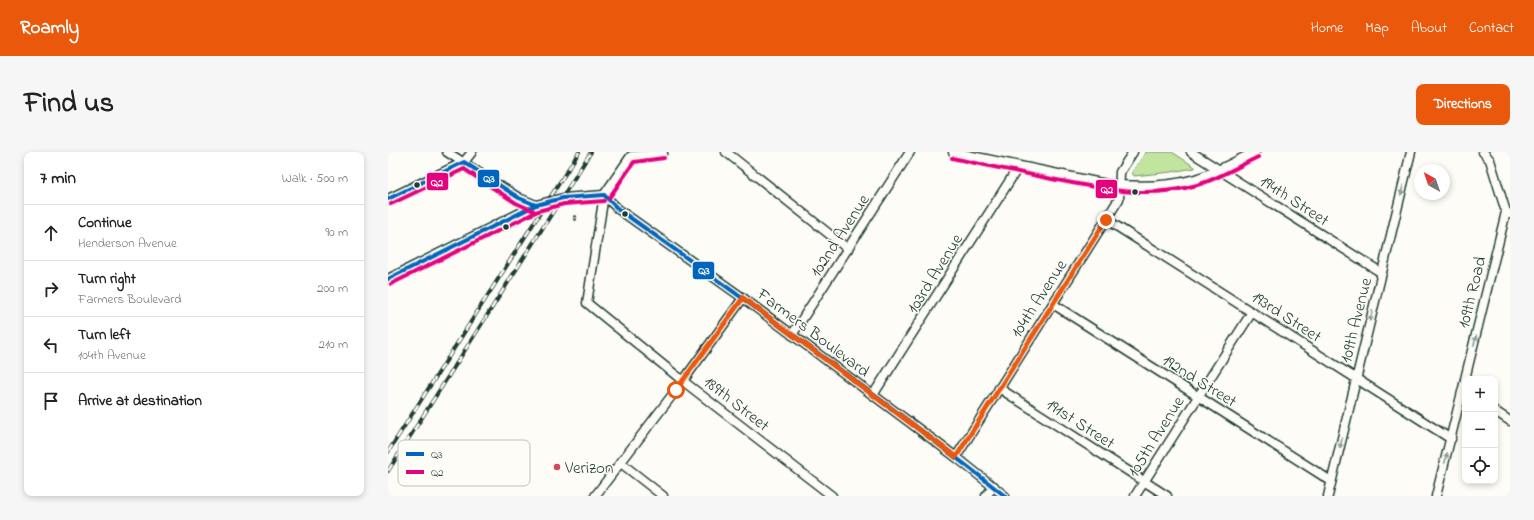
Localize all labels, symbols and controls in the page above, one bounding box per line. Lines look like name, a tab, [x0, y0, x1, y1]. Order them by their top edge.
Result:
text: Roamly	[20, 15, 79, 42]
text: Home	[1311, 18, 1343, 39]
text: Map	[1365, 18, 1389, 39]
text: About	[1411, 18, 1447, 39]
text: Contact	[1469, 18, 1514, 39]
text: Find us	[24, 84, 114, 125]
button: Directions	[1416, 84, 1510, 125]
north arrow	[1414, 164, 1450, 200]
text: 7 min	[40, 166, 76, 191]
text: Walk · 500 m	[282, 169, 348, 188]
line badge: Q3	[477, 169, 500, 188]
street label: 194th Street	[1254, 169, 1334, 233]
text: Q3	[483, 171, 495, 187]
line badge: Q2	[426, 172, 449, 191]
text: Q2	[431, 175, 444, 191]
line badge: Q2	[1095, 179, 1118, 199]
unlabelled marker	[412, 180, 422, 190]
text: Q2	[1101, 182, 1114, 198]
one-way arrow	[1399, 184, 1405, 196]
unlabelled marker	[1130, 187, 1140, 197]
street label: 102nd Avenue	[804, 189, 877, 282]
unlabelled marker	[620, 209, 630, 219]
route end	[1097, 211, 1115, 229]
text: Continue	[78, 212, 132, 234]
icon: ahead	[40, 222, 62, 244]
unlabelled marker	[501, 222, 511, 232]
text: 90 m	[325, 223, 348, 242]
street label: 103rd Avenue	[901, 229, 970, 318]
text: Henderson Avenue	[78, 234, 177, 253]
street label: 109th Road	[1452, 254, 1494, 331]
street label: 104th Avenue	[1005, 255, 1074, 343]
line badge: Q3	[692, 261, 715, 280]
text: Q3	[698, 263, 710, 279]
text: Turn right	[78, 268, 136, 290]
street label: 109th Avenue	[1334, 275, 1379, 365]
icon: right	[40, 278, 62, 300]
text: 200 m	[317, 279, 348, 298]
street label: Farmers Boulevard	[751, 282, 875, 384]
street label: 193rd Street	[1246, 285, 1327, 350]
text: Farmers Boulevard	[78, 290, 182, 309]
one-way arrow	[1368, 310, 1374, 322]
text: Turn left	[78, 324, 131, 346]
icon: left	[40, 334, 62, 356]
text: 210 m	[318, 335, 348, 354]
one-way arrow	[1472, 335, 1478, 347]
text: 104th Avenue	[78, 346, 146, 365]
street label: 192nd Street	[1157, 348, 1242, 414]
street label: 189th Street	[698, 370, 775, 438]
map controls	[1462, 376, 1498, 484]
button: +	[1462, 376, 1498, 412]
route start	[667, 381, 685, 399]
icon: arrive	[40, 390, 62, 412]
text: Arrive at destination	[78, 390, 202, 412]
street label: 105th Avenue	[1121, 391, 1191, 482]
street label: 191st Street	[1041, 393, 1120, 456]
button: −	[1462, 412, 1498, 448]
one-way arrow	[1337, 436, 1343, 449]
legend	[398, 440, 530, 486]
text: Q3	[431, 447, 443, 463]
button: locate	[1462, 448, 1498, 484]
one-way arrow	[1443, 452, 1449, 464]
place label: Verizon	[564, 456, 613, 481]
marker: Verizon	[552, 462, 562, 472]
text: Q2	[431, 465, 444, 481]

